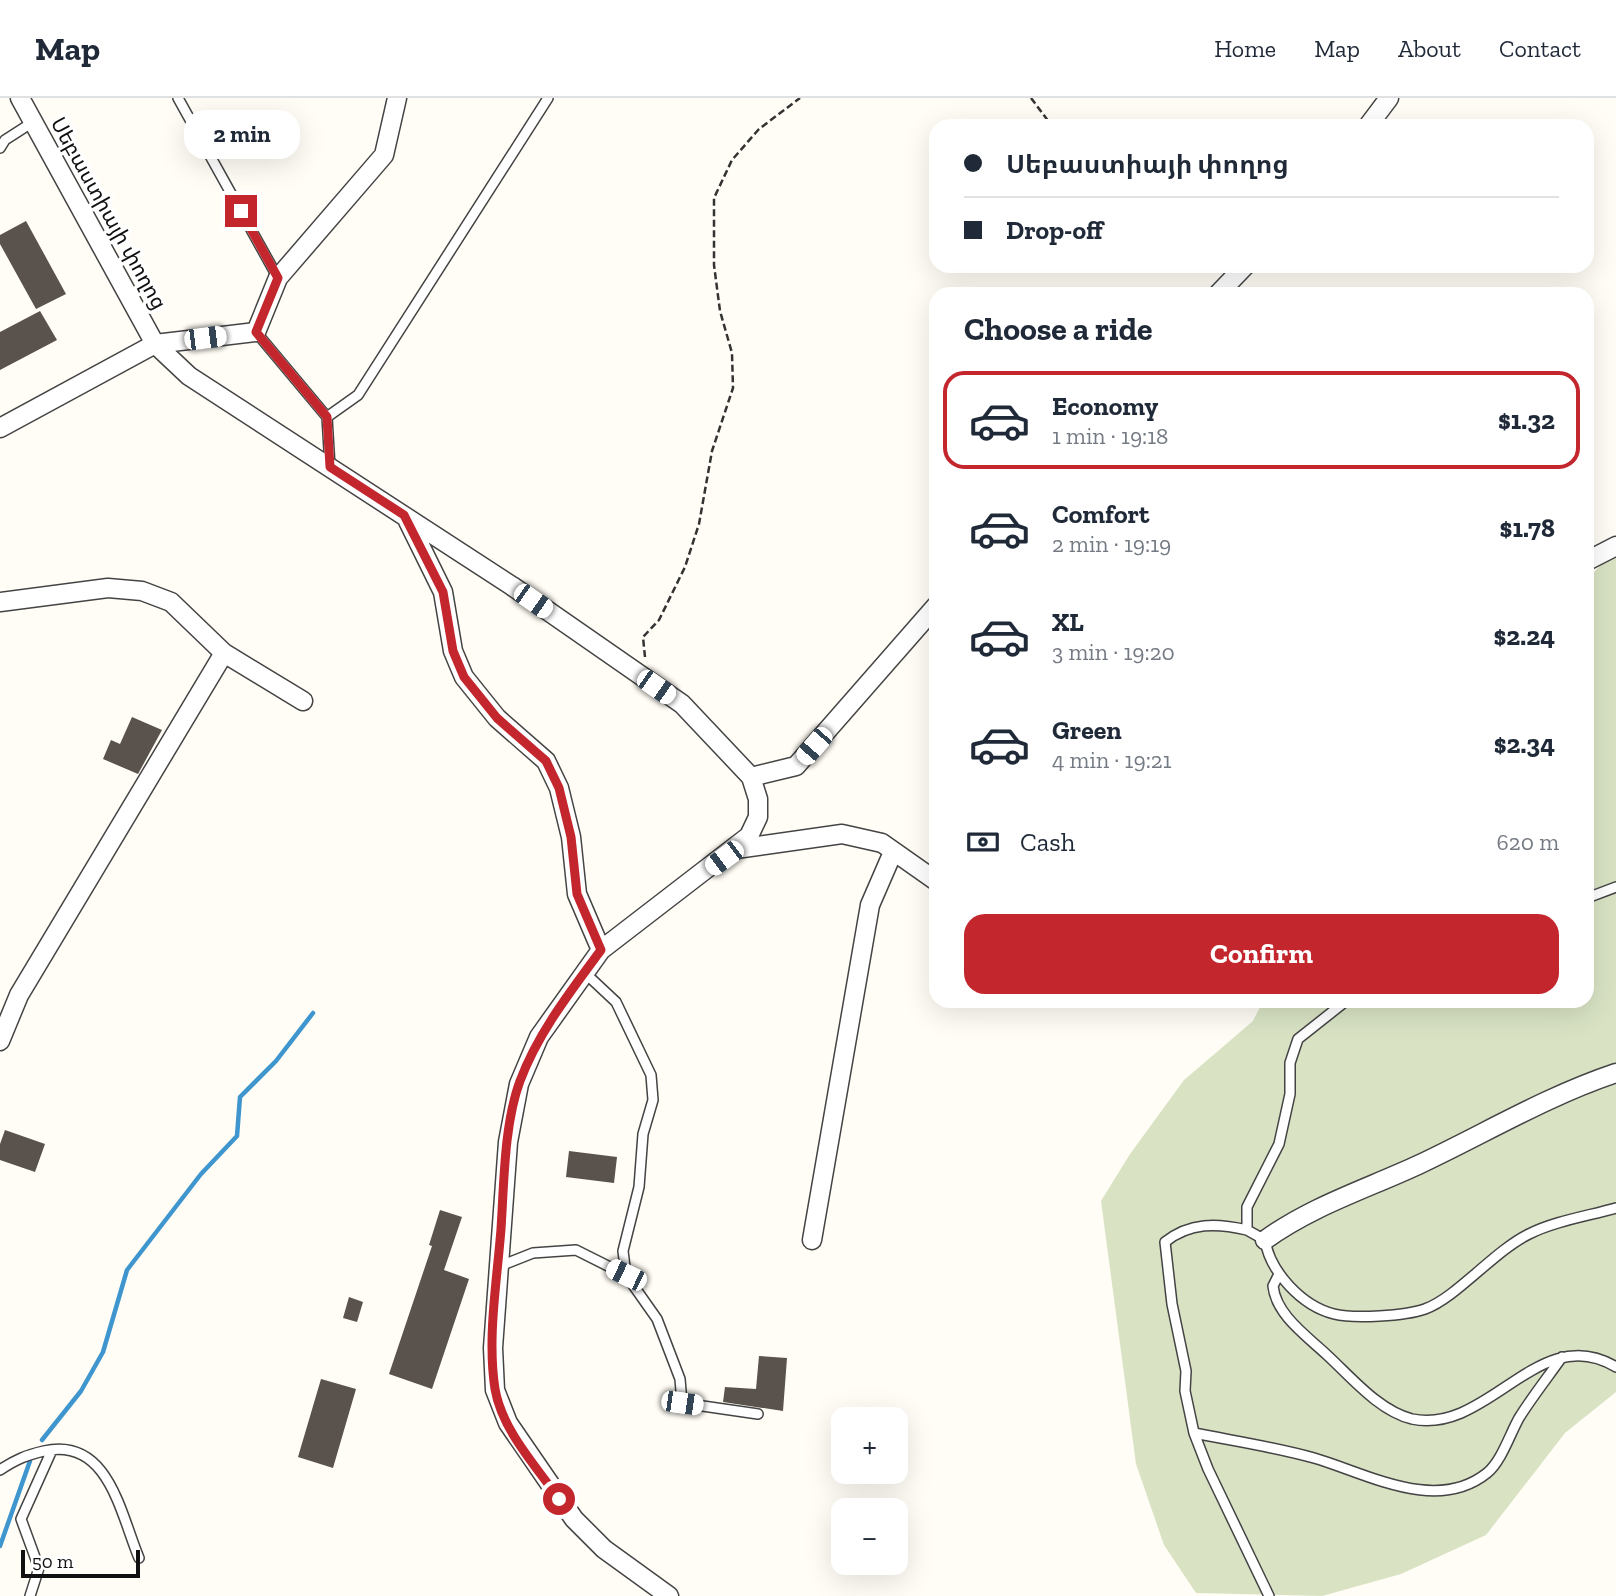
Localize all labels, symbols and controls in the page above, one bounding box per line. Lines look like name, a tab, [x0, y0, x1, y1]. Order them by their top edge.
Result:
text: Map	[35, 29, 100, 68]
text: Home	[1214, 34, 1276, 63]
text: Map	[1314, 34, 1360, 63]
text: About	[1398, 34, 1461, 63]
text: Contact	[1499, 34, 1581, 63]
callout: 2 min	[183, 109, 299, 158]
street label: Սեբաստիայի փողոց	[46, 113, 172, 313]
text: 2 min	[213, 120, 271, 148]
text: Սեբաստիայի փողոց	[1006, 148, 1289, 180]
route end	[225, 195, 257, 227]
text: Drop-off	[1006, 214, 1103, 246]
text: Choose a ride	[964, 310, 1152, 348]
car	[183, 325, 228, 351]
icon: car	[968, 389, 1031, 452]
text: Economy	[1052, 390, 1158, 422]
text: $1.32	[1498, 404, 1555, 436]
text: 1 min · 19:18	[1052, 422, 1168, 450]
icon: car	[968, 497, 1031, 560]
text: Comfort	[1052, 498, 1149, 530]
text: $1.78	[1500, 512, 1555, 544]
text: 2 min · 19:19	[1052, 530, 1171, 558]
car	[510, 580, 557, 622]
icon: car	[968, 605, 1031, 668]
text: XL	[1052, 606, 1084, 638]
text: $2.24	[1494, 620, 1555, 652]
text: 3 min · 19:20	[1052, 638, 1175, 666]
car	[633, 666, 680, 708]
icon: car	[968, 713, 1031, 776]
text: Green	[1052, 714, 1122, 746]
car	[793, 723, 836, 769]
text: $2.34	[1494, 728, 1555, 760]
text: 4 min · 19:21	[1052, 746, 1172, 774]
icon: cash	[964, 823, 1002, 861]
text: Cash	[1020, 826, 1075, 858]
text: 620 m	[1497, 828, 1559, 856]
car	[701, 837, 748, 879]
button: Confirm	[964, 914, 1559, 994]
car	[603, 1256, 650, 1294]
car	[660, 1390, 705, 1416]
map controls	[831, 1407, 908, 1575]
button: +	[831, 1407, 908, 1484]
route start	[543, 1483, 575, 1515]
button: −	[831, 1498, 908, 1575]
scale bar	[21, 1547, 140, 1579]
text: 50 m	[32, 1550, 73, 1573]

